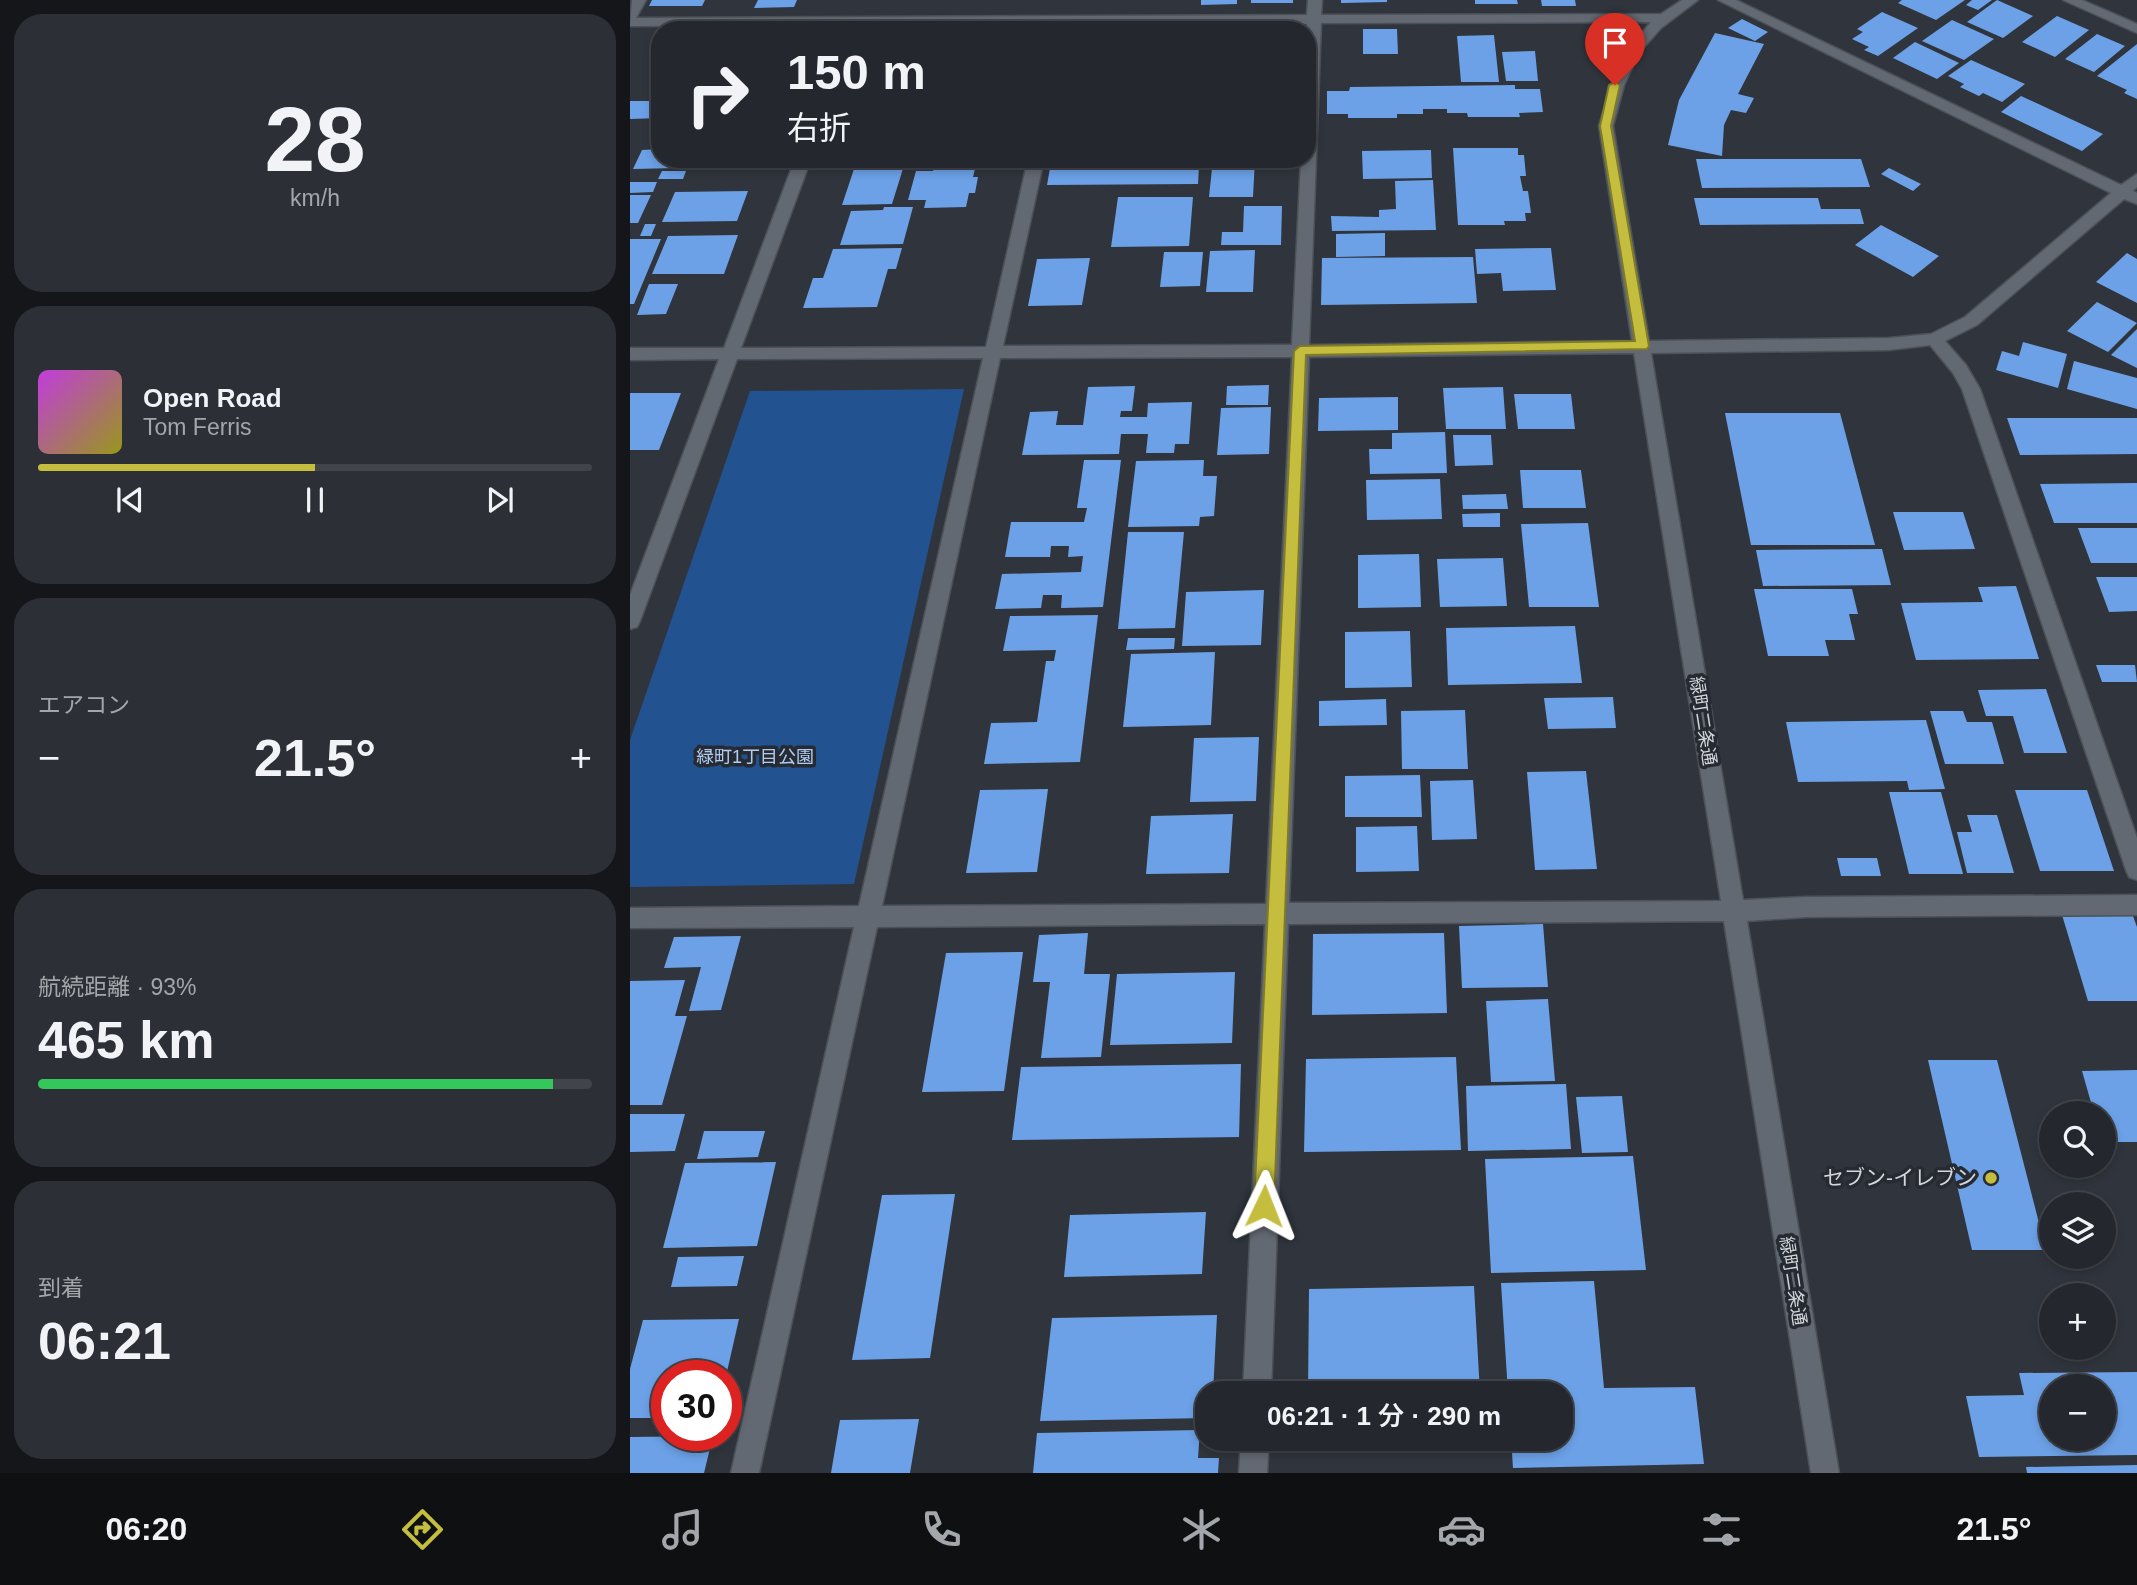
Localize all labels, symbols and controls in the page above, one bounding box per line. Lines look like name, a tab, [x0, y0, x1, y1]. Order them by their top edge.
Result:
pin	[1585, 13, 1645, 85]
icon: arrive	[1596, 24, 1634, 62]
text: 150 m	[787, 45, 926, 99]
icon: right	[672, 49, 763, 140]
text: 28	[264, 89, 366, 190]
text: 右折	[787, 110, 851, 146]
text: km/h	[290, 185, 340, 211]
text: Open Road	[143, 383, 282, 413]
text: Tom Ferris	[143, 414, 252, 440]
icon: previous	[111, 481, 149, 519]
icon: pause	[296, 481, 334, 519]
icon: next	[481, 481, 519, 519]
street label: 緑町二条通	[1686, 675, 1720, 767]
text: エアコン	[38, 692, 130, 718]
text: 21.5°	[254, 729, 376, 787]
text: −	[38, 737, 60, 779]
text: +	[570, 737, 592, 779]
park label: 緑町1丁目公園	[696, 747, 814, 767]
text: 航続距離 · 93%	[38, 974, 196, 1000]
text: 465 km	[38, 1011, 214, 1069]
map controls	[2039, 1101, 2116, 1451]
button: search	[2039, 1101, 2116, 1178]
place label: セブン-イレブン	[1823, 1166, 1977, 1189]
position arrow	[1227, 1169, 1301, 1243]
marker: セブン-イレブン	[1983, 1170, 1999, 1186]
button: layers	[2039, 1192, 2116, 1269]
street label: 緑町二条通	[1776, 1235, 1810, 1327]
text: 到着	[38, 1275, 84, 1301]
button: +	[2039, 1283, 2116, 1360]
text: 06:21	[38, 1312, 171, 1370]
speed limit sign: 30	[651, 1360, 742, 1451]
button: −	[2039, 1374, 2116, 1451]
text: 06:21 · 1 分 · 290 m	[1267, 1401, 1501, 1431]
icon: directions	[398, 1505, 447, 1554]
icon: music	[658, 1505, 707, 1554]
icon: phone	[917, 1505, 966, 1554]
icon: climate	[1177, 1505, 1226, 1554]
icon: car	[1437, 1505, 1486, 1554]
icon: filters	[1697, 1505, 1746, 1554]
text: 06:20	[105, 1511, 187, 1547]
text: 21.5°	[1956, 1511, 2032, 1547]

